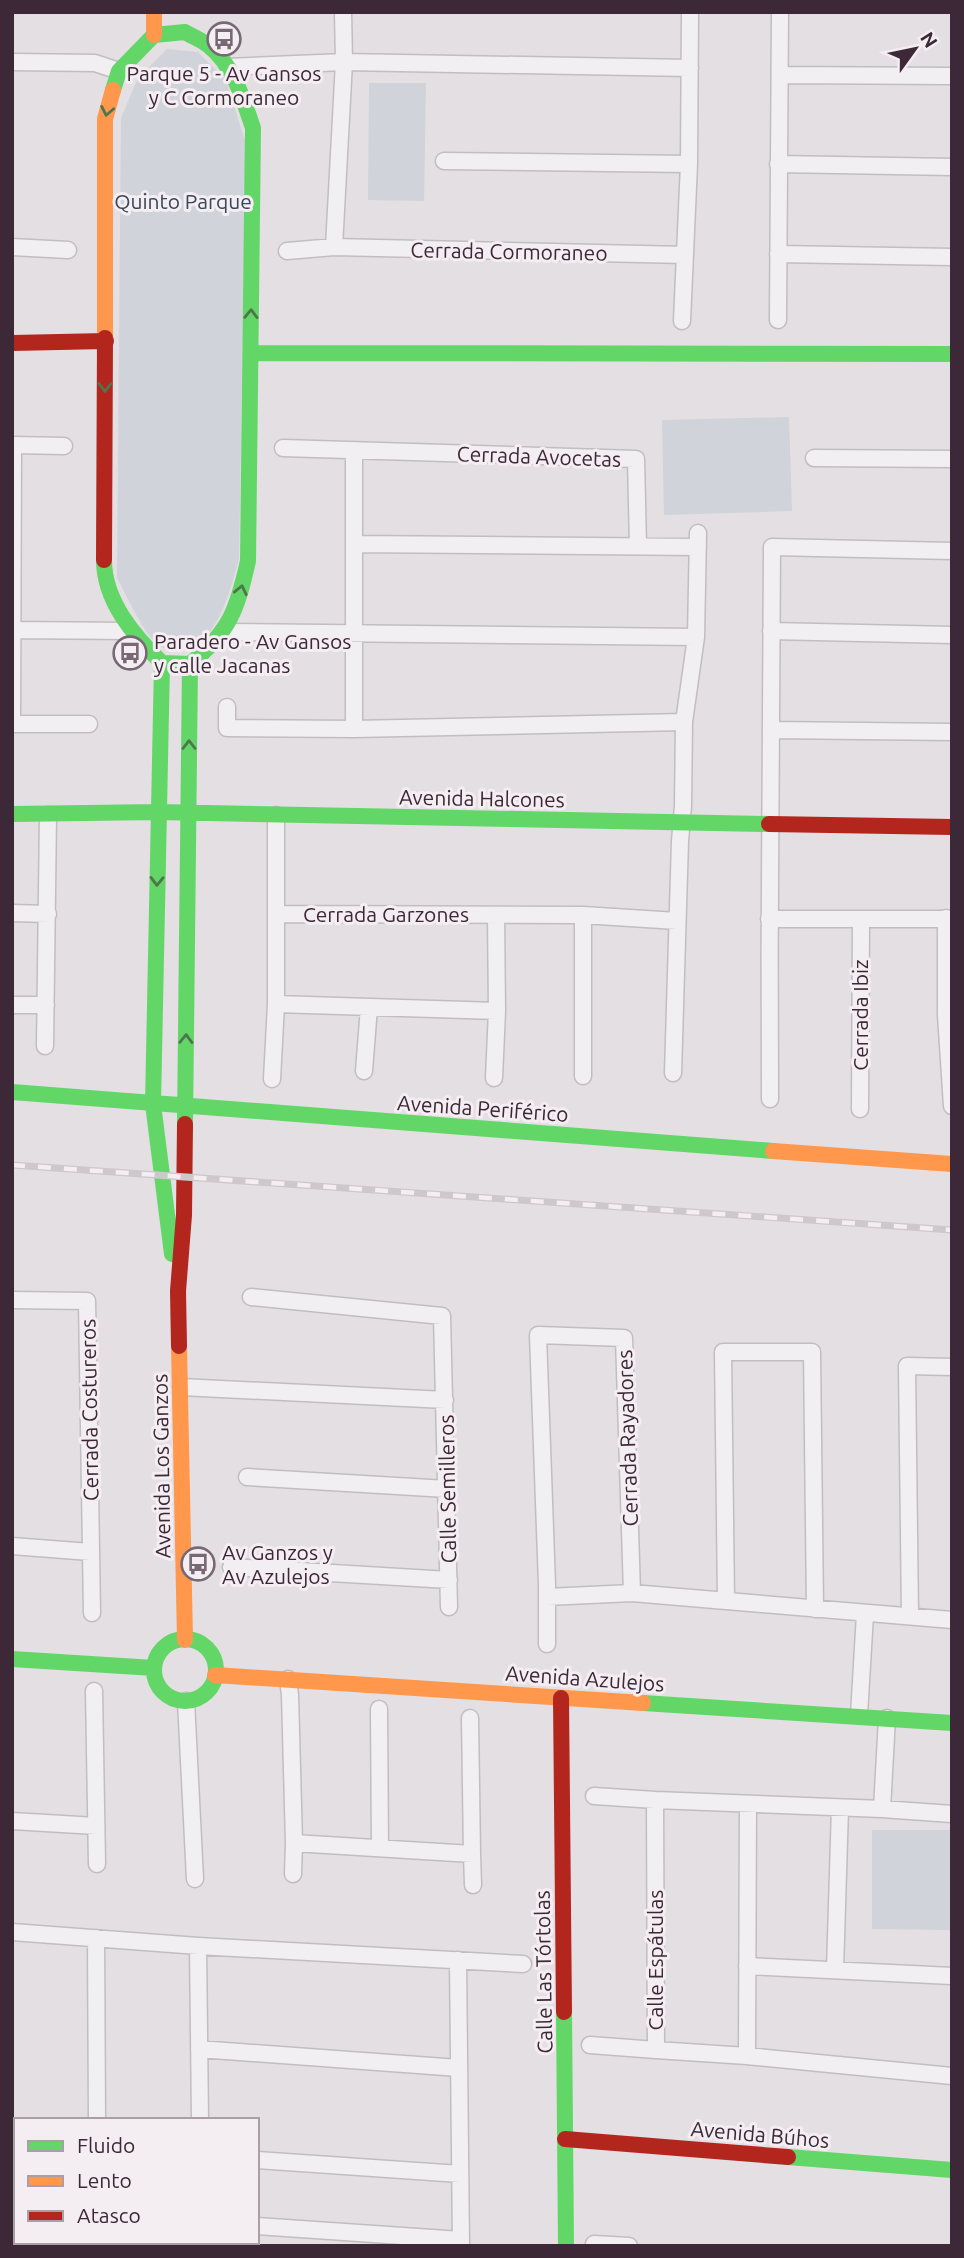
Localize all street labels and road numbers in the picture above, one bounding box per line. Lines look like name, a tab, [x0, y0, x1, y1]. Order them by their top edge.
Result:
street label: Cerrada Cormoraneo	[410, 237, 608, 265]
street label: Cerrada Avocetas	[456, 441, 622, 471]
street label: Avenida Halcones	[399, 785, 565, 811]
street label: Cerrada Garzones	[303, 902, 469, 926]
street label: Cerrada Ibiz	[848, 959, 872, 1071]
street label: Avenida Periférico	[397, 1090, 569, 1126]
street label: Cerrada Costureros	[75, 1319, 103, 1501]
street label: Cerrada Rayadores	[612, 1349, 642, 1527]
street label: Avenida Los Ganzos	[147, 1373, 175, 1559]
street label: Calle Semilleros	[434, 1414, 460, 1564]
street label: Avenida Azulejos	[505, 1660, 665, 1696]
street label: Calle Las Tórtolas	[530, 1890, 556, 2054]
street label: Calle Espátulas	[643, 1890, 667, 2030]
street label: Avenida Búhos	[690, 2116, 830, 2152]

